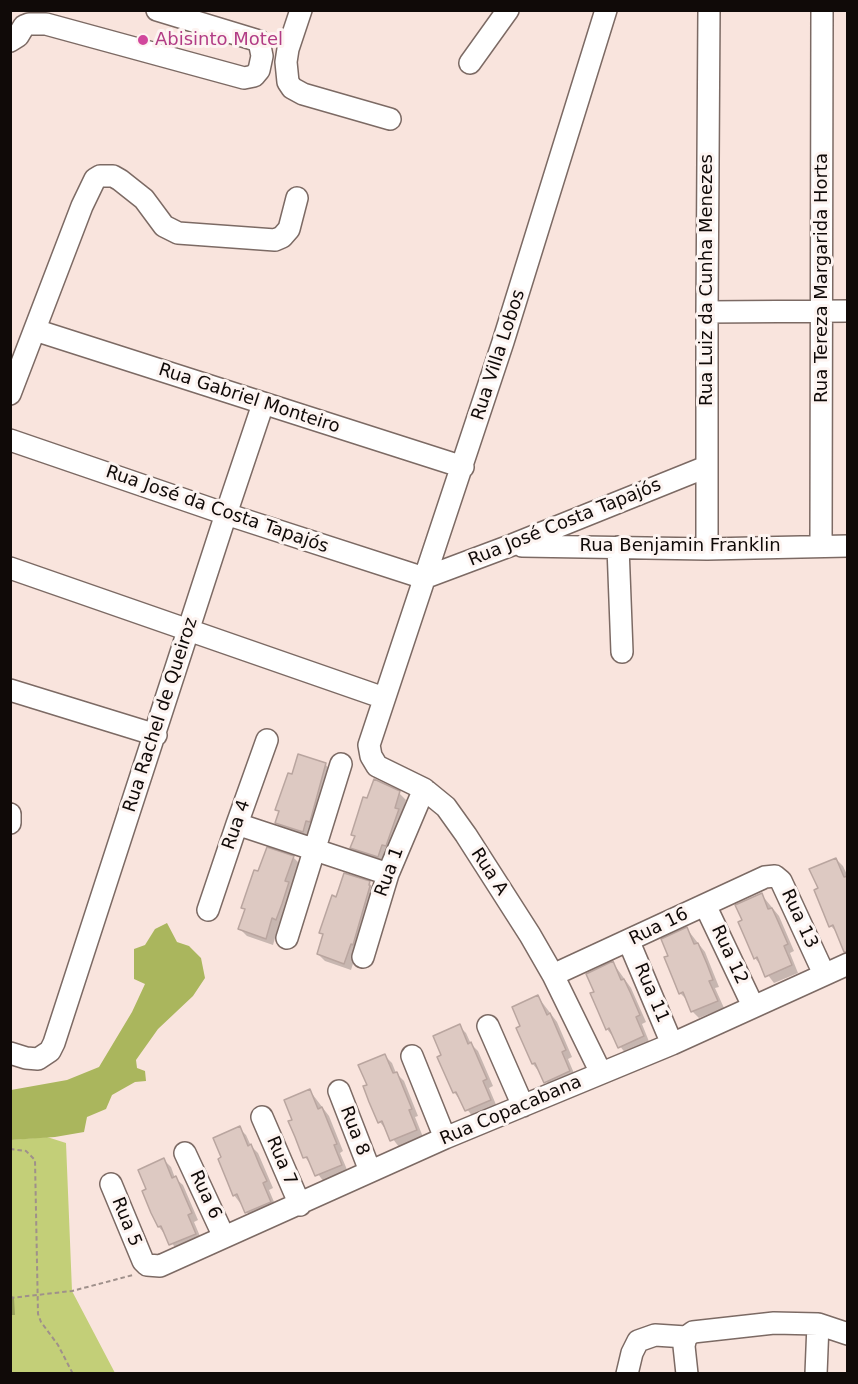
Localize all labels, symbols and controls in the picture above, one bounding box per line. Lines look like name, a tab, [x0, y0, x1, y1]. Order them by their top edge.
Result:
place label: Abisinto Motel	[155, 29, 283, 51]
marker: Abisinto Motel	[136, 33, 150, 47]
street label: Rua Tereza Margarida Horta	[811, 153, 833, 403]
street label: Rua Luiz da Cunha Menezes	[696, 154, 718, 406]
street label: Rua Villa Lobos	[468, 287, 530, 423]
street label: Rua Gabriel Monteiro	[156, 359, 342, 439]
street label: Rua José da Costa Tapajós	[103, 462, 331, 558]
street label: Rua José Costa Tapajós	[465, 474, 665, 572]
street label: Rua Benjamin Franklin	[579, 535, 781, 557]
street label: Rua Rachel de Queiroz	[119, 615, 203, 815]
street label: Rua 4	[218, 797, 256, 853]
street label: Rua 1	[371, 844, 409, 900]
street label: Rua A	[466, 844, 512, 900]
street label: Rua 13	[776, 886, 822, 952]
street label: Rua 16	[626, 904, 692, 950]
street label: Rua 12	[706, 922, 752, 988]
street label: Rua 11	[629, 960, 673, 1026]
street label: Rua Copacabana	[437, 1071, 585, 1151]
street label: Rua 8	[335, 1103, 373, 1159]
street label: Rua 7	[261, 1133, 301, 1189]
street label: Rua 6	[184, 1167, 226, 1223]
street label: Rua 5	[106, 1194, 146, 1250]

